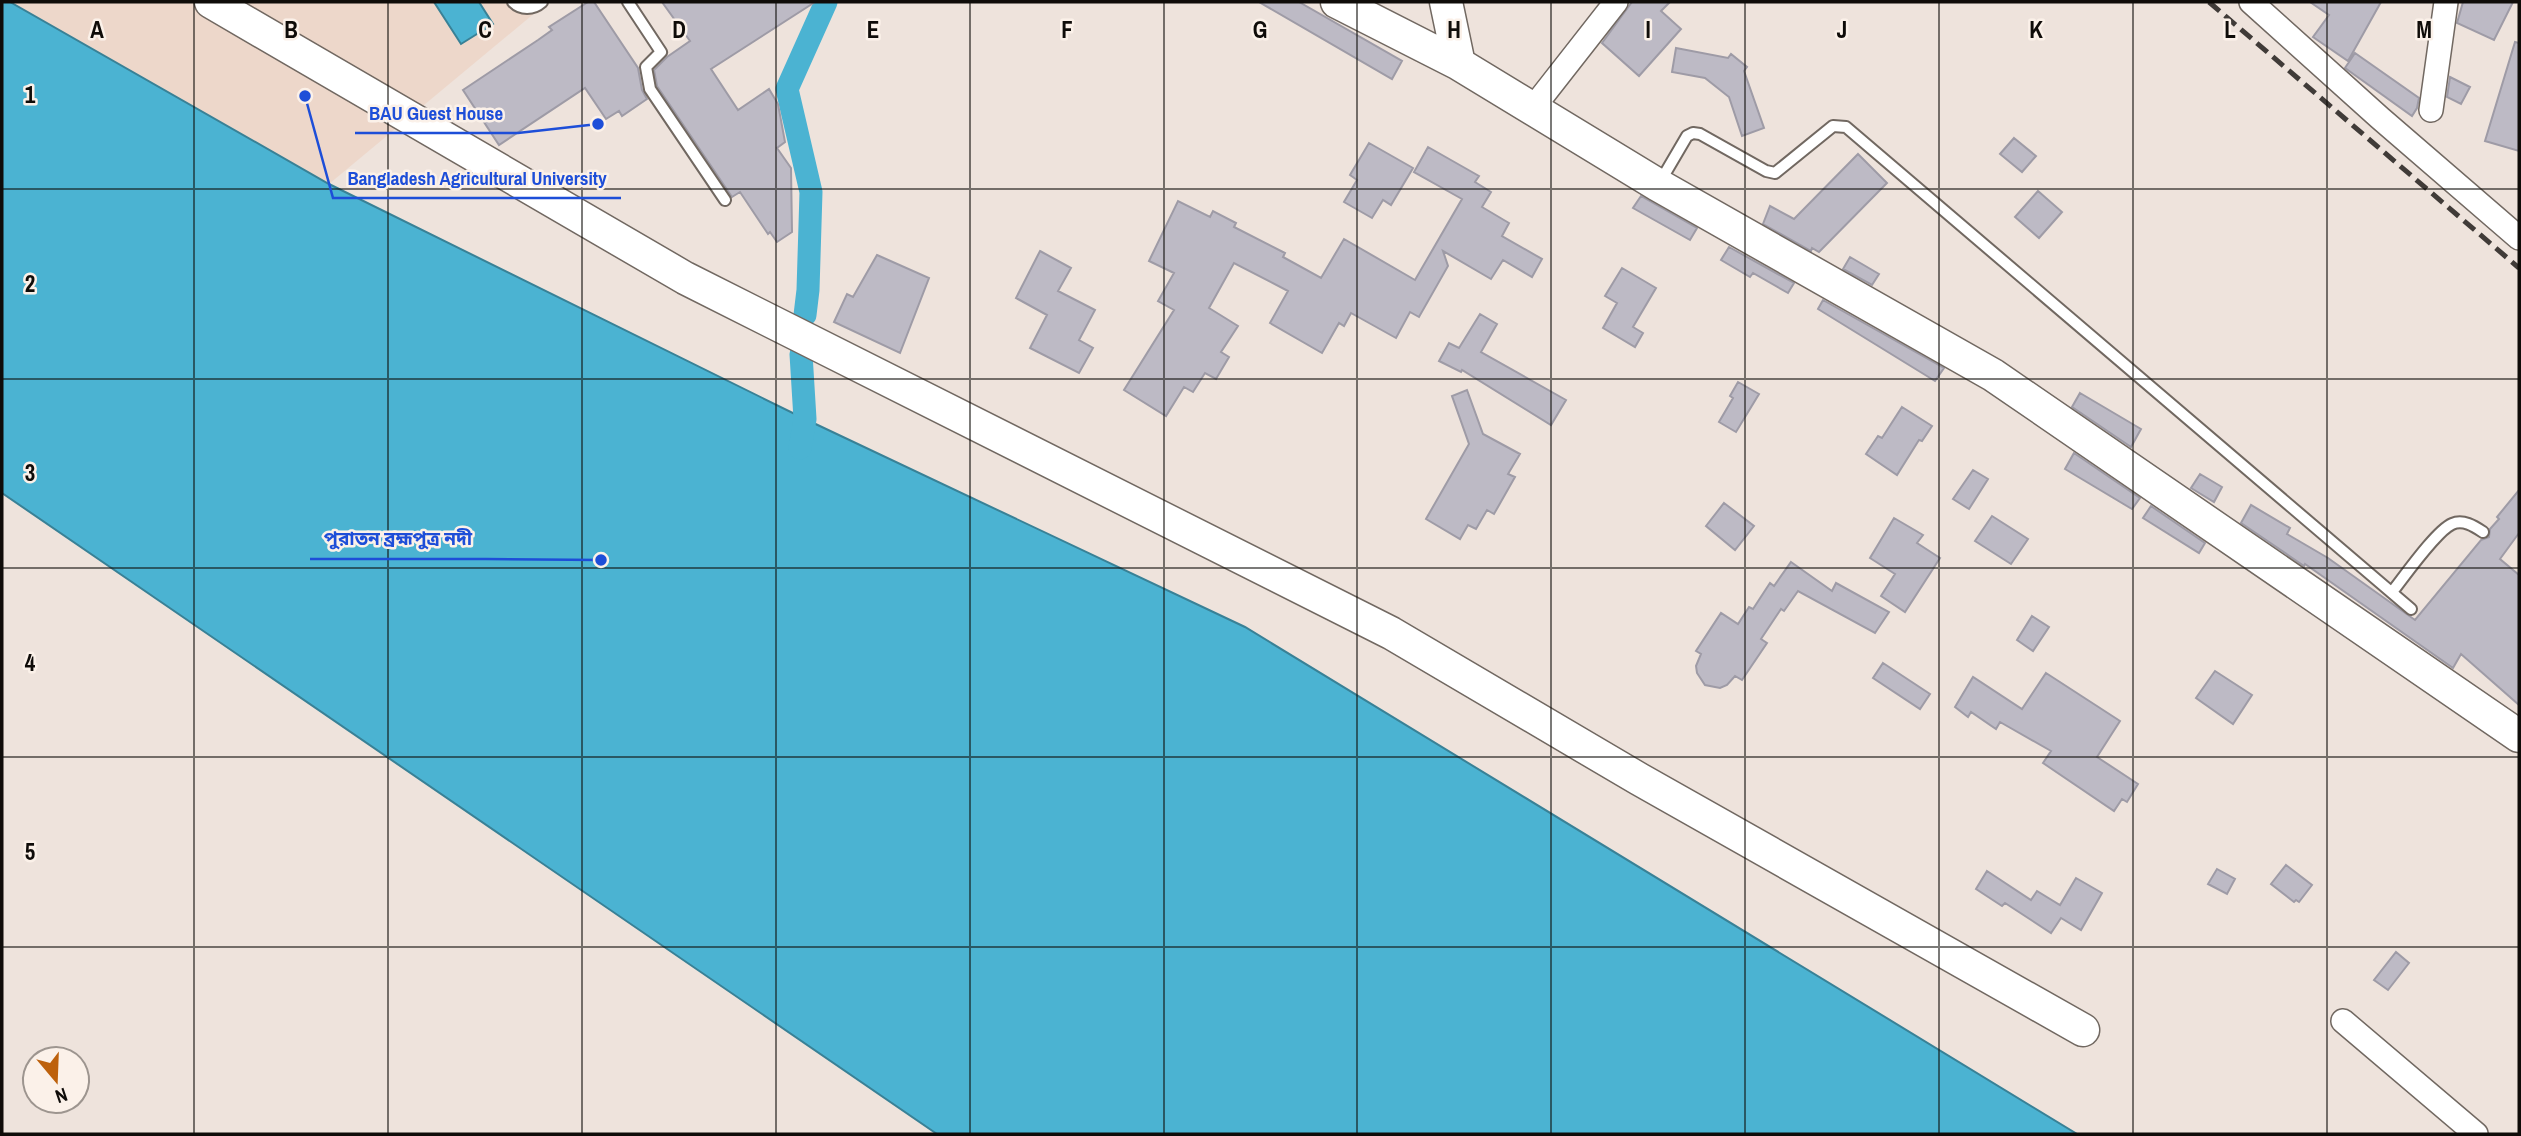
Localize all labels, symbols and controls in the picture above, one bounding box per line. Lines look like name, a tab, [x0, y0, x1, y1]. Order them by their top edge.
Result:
text: A	[90, 14, 104, 45]
text: B	[284, 14, 298, 45]
text: C	[478, 14, 492, 45]
text: D	[672, 14, 686, 45]
text: E	[867, 14, 879, 45]
text: F	[1061, 14, 1073, 45]
text: G	[1253, 14, 1267, 45]
text: H	[1447, 14, 1461, 45]
text: I	[1645, 14, 1651, 45]
text: J	[1837, 14, 1847, 45]
text: K	[2029, 14, 2043, 45]
text: L	[2224, 14, 2236, 45]
text: M	[2416, 14, 2432, 45]
text: 1	[25, 79, 36, 110]
callout: BAU Guest House	[355, 93, 518, 133]
text: BAU Guest House	[369, 100, 503, 126]
callout: Bangladesh Agricultural University	[333, 158, 621, 198]
text: Bangladesh Agricultural University	[347, 165, 607, 191]
text: 2	[25, 268, 35, 299]
text: 3	[25, 457, 35, 488]
callout: পুরাতন ব্রহ্মপুত্র নদী	[310, 519, 486, 559]
text: পুরাতন ব্রহ্মপুত্র নদী	[324, 525, 473, 551]
text: 4	[25, 647, 36, 678]
text: 5	[25, 836, 35, 867]
north arrow	[21, 1045, 91, 1115]
text: N	[52, 1082, 71, 1110]

